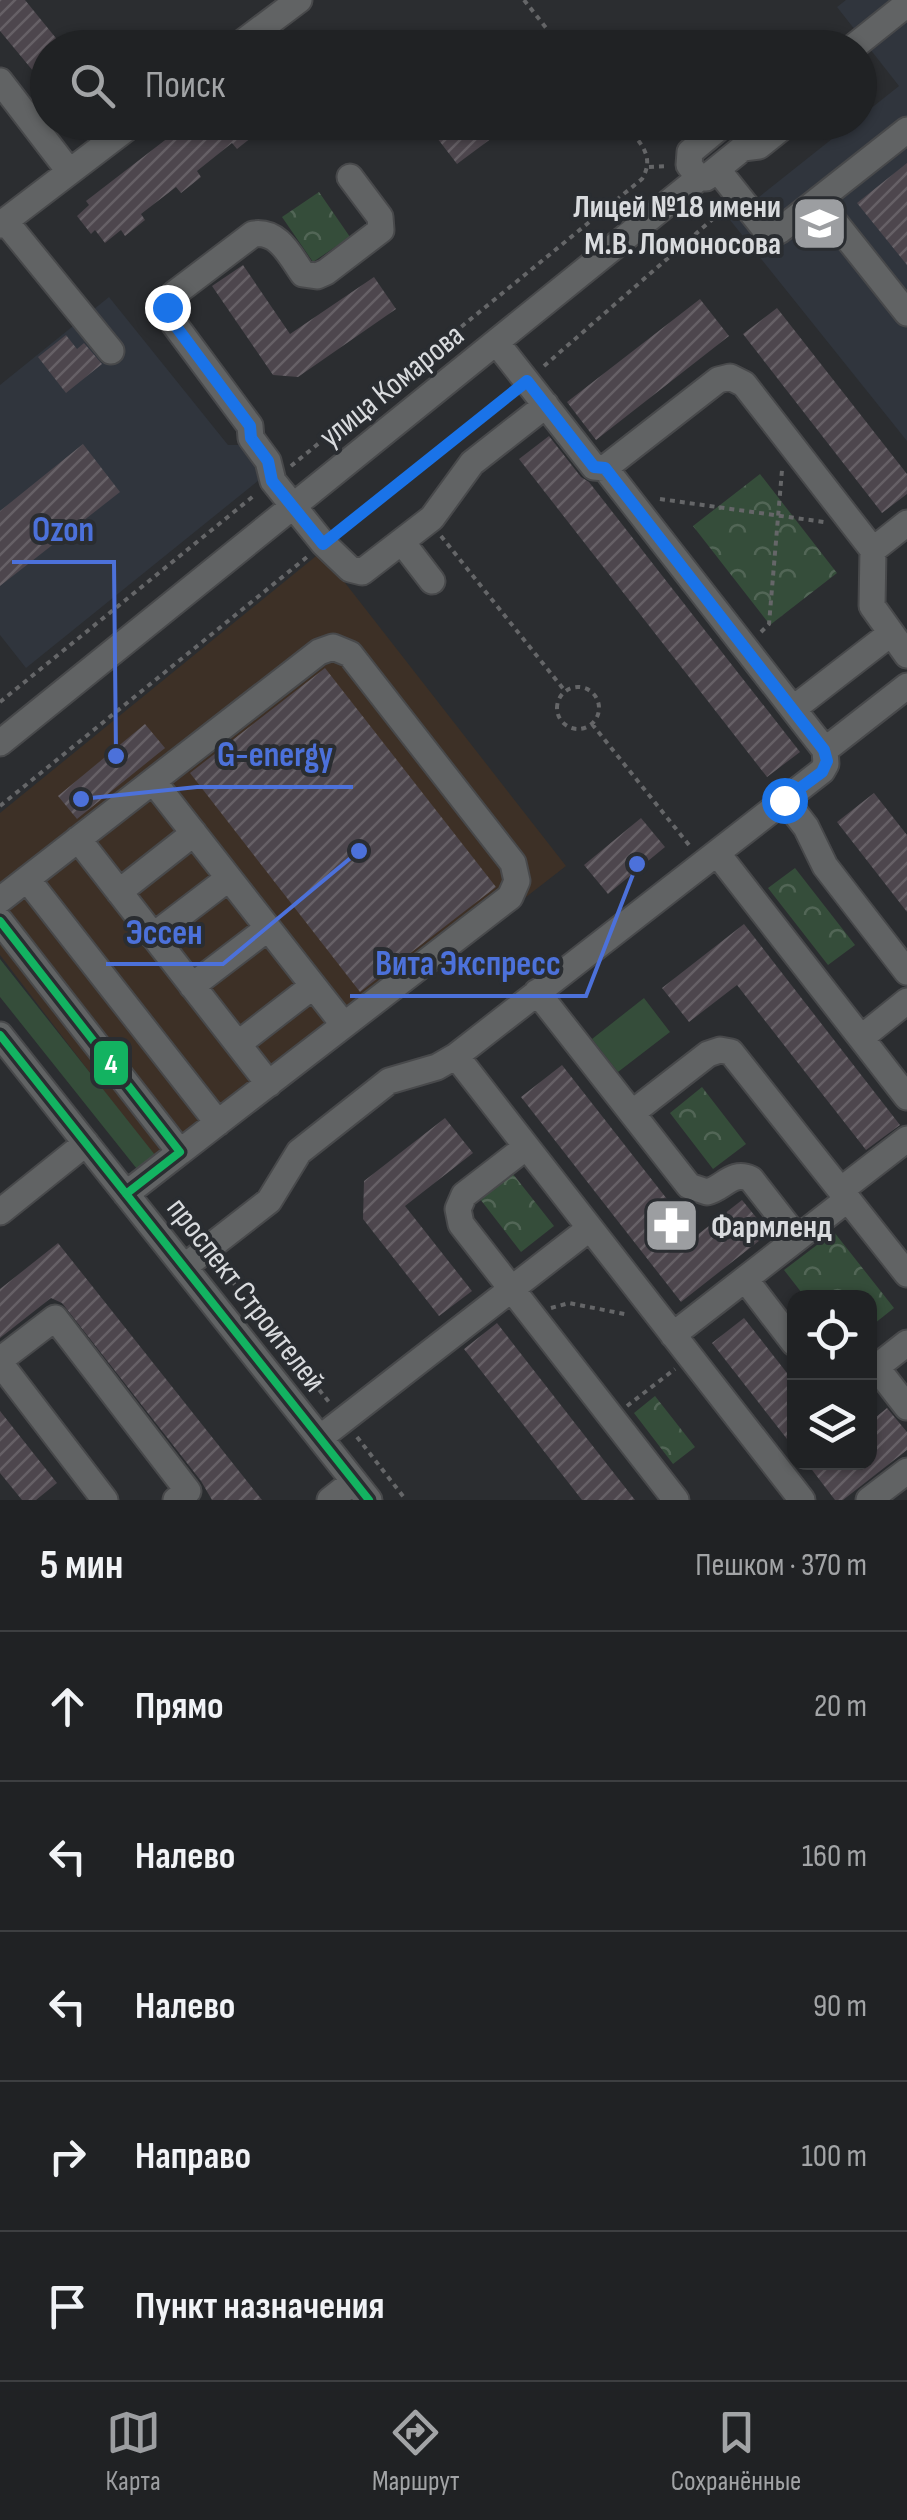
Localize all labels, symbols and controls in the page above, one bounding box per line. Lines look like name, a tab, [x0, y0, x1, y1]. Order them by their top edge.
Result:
search box	[30, 30, 877, 140]
icon: search	[65, 58, 120, 113]
text: Поиск	[145, 63, 225, 108]
place label: Лицей №18 имени М.В. Ломоносова	[573, 188, 781, 264]
school or university icon: Лицей №18 имени М.В. Ломоносова	[790, 194, 850, 254]
route end	[145, 285, 191, 331]
street label: улица Комарова	[312, 316, 472, 456]
callout: Ozon	[12, 497, 114, 562]
text: Ozon	[32, 509, 94, 552]
callout: G-energy	[197, 722, 353, 787]
text: G-energy	[217, 734, 333, 777]
route start	[762, 778, 808, 824]
callout: Эссен	[106, 899, 223, 964]
text: Эссен	[126, 912, 202, 955]
callout: Вита Экспресс	[350, 931, 586, 996]
text: Вита Экспресс	[375, 943, 561, 986]
line badge: 4	[92, 1039, 130, 1087]
text: 4	[104, 1048, 118, 1081]
street label: проспект Строителей	[158, 1190, 334, 1400]
pharmacy icon: Фармленд	[642, 1196, 702, 1256]
place label: Фармленд	[711, 1208, 832, 1247]
map controls	[787, 1290, 877, 1470]
button: locate	[787, 1290, 877, 1380]
button: layers	[787, 1380, 877, 1470]
text: 5 мин	[40, 1540, 123, 1591]
text: Пешком · 370 m	[695, 1546, 867, 1585]
icon: ahead	[40, 1679, 95, 1734]
text: Прямо	[135, 1684, 224, 1729]
text: 20 m	[814, 1687, 867, 1726]
icon: left	[40, 1829, 95, 1884]
text: Налево	[135, 1834, 235, 1879]
text: 160 m	[802, 1837, 867, 1876]
icon: left	[40, 1979, 95, 2034]
text: Налево	[135, 1984, 235, 2029]
text: 90 m	[813, 1987, 867, 2026]
icon: right	[40, 2129, 95, 2184]
text: Направо	[135, 2134, 251, 2179]
text: 100 m	[802, 2137, 867, 2176]
icon: arrive	[40, 2279, 95, 2334]
text: Пункт назначения	[135, 2284, 384, 2329]
tab: Карта	[106, 2405, 161, 2498]
tab: Маршрут	[372, 2405, 460, 2498]
tab: Сохранённые	[671, 2405, 801, 2498]

